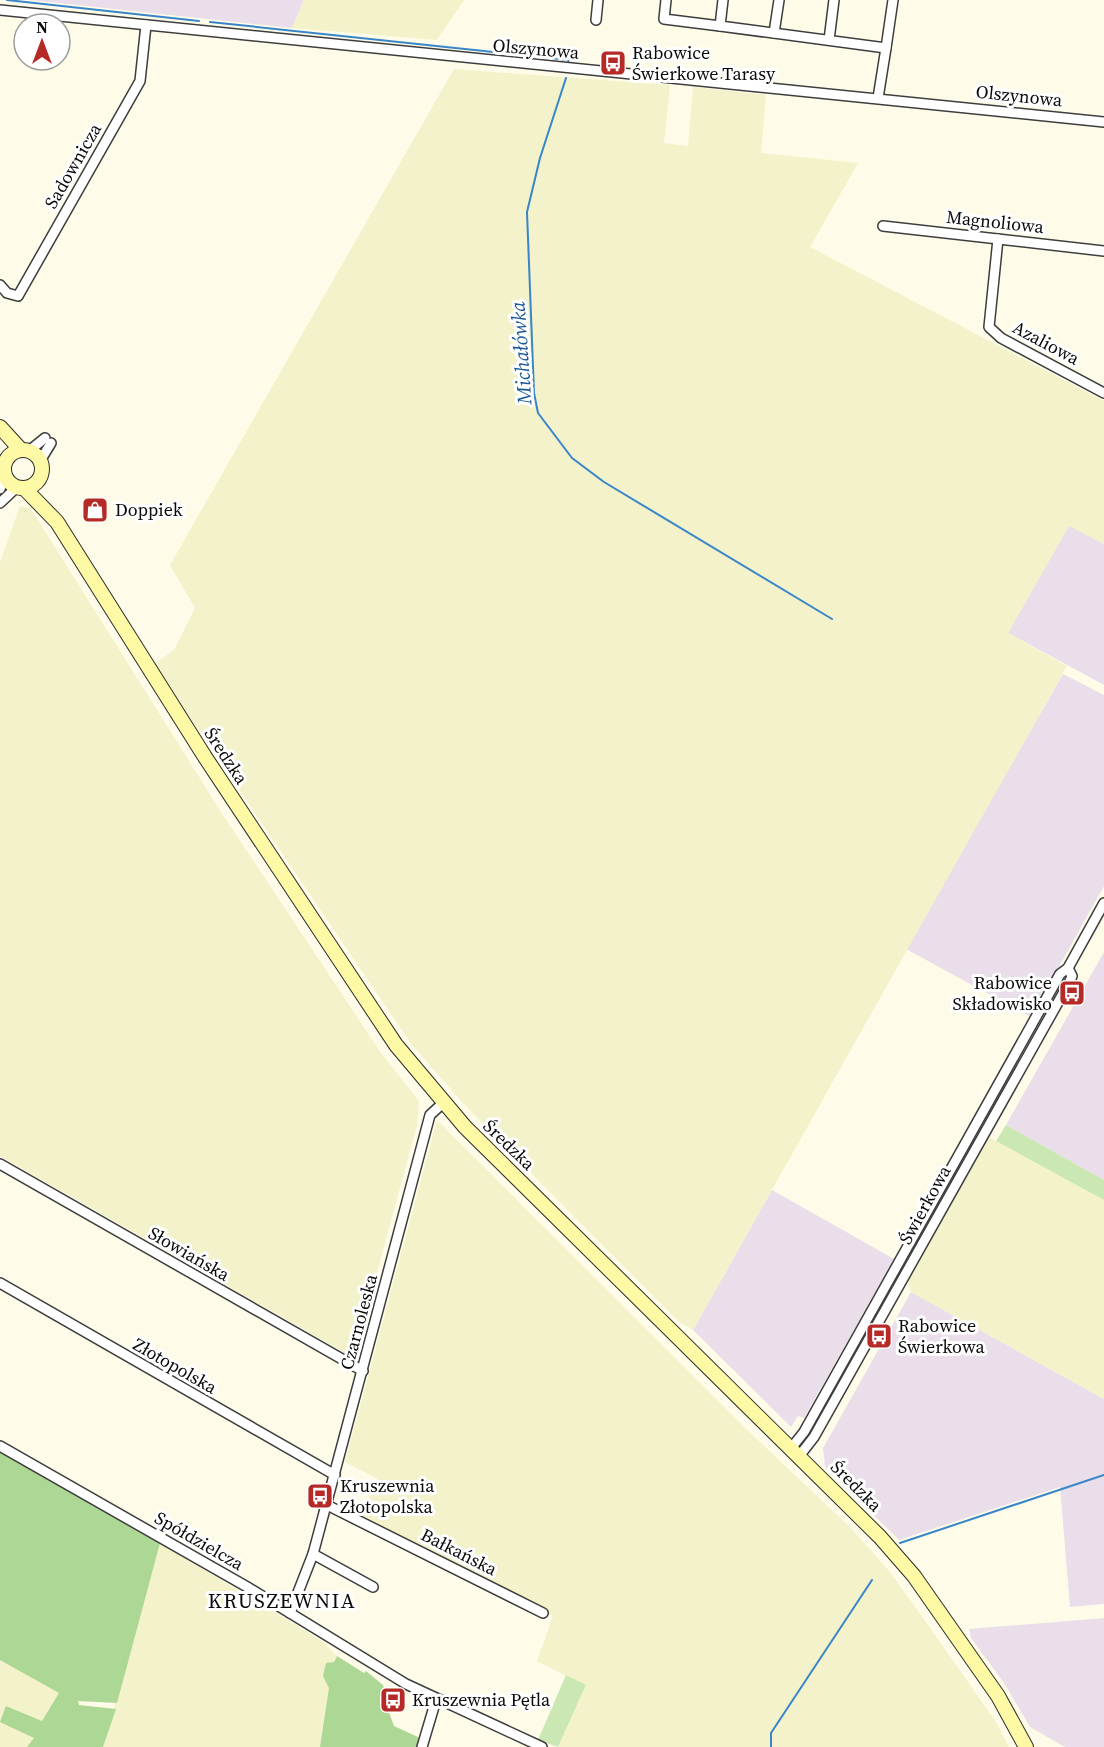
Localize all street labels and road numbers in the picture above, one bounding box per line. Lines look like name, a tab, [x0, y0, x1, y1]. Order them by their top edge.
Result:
street label: Olszynowa	[492, 32, 581, 65]
street label: Olszynowa	[975, 79, 1064, 113]
street label: Sadownicza	[38, 118, 107, 213]
street label: Magnoliowa	[945, 204, 1046, 239]
street label: Azaliowa	[1008, 314, 1085, 371]
street label: Średzka	[199, 722, 255, 790]
street label: Średzka	[478, 1114, 541, 1176]
street label: Świerkowa	[893, 1160, 957, 1249]
street label: Słowiańska	[144, 1220, 235, 1287]
street label: Czarnoleska	[334, 1270, 383, 1372]
street label: Złotopolska	[129, 1332, 222, 1400]
street label: Średzka	[825, 1454, 888, 1517]
street label: Spółdzielcza	[150, 1505, 249, 1577]
street label: Bałkańska	[417, 1522, 502, 1582]

